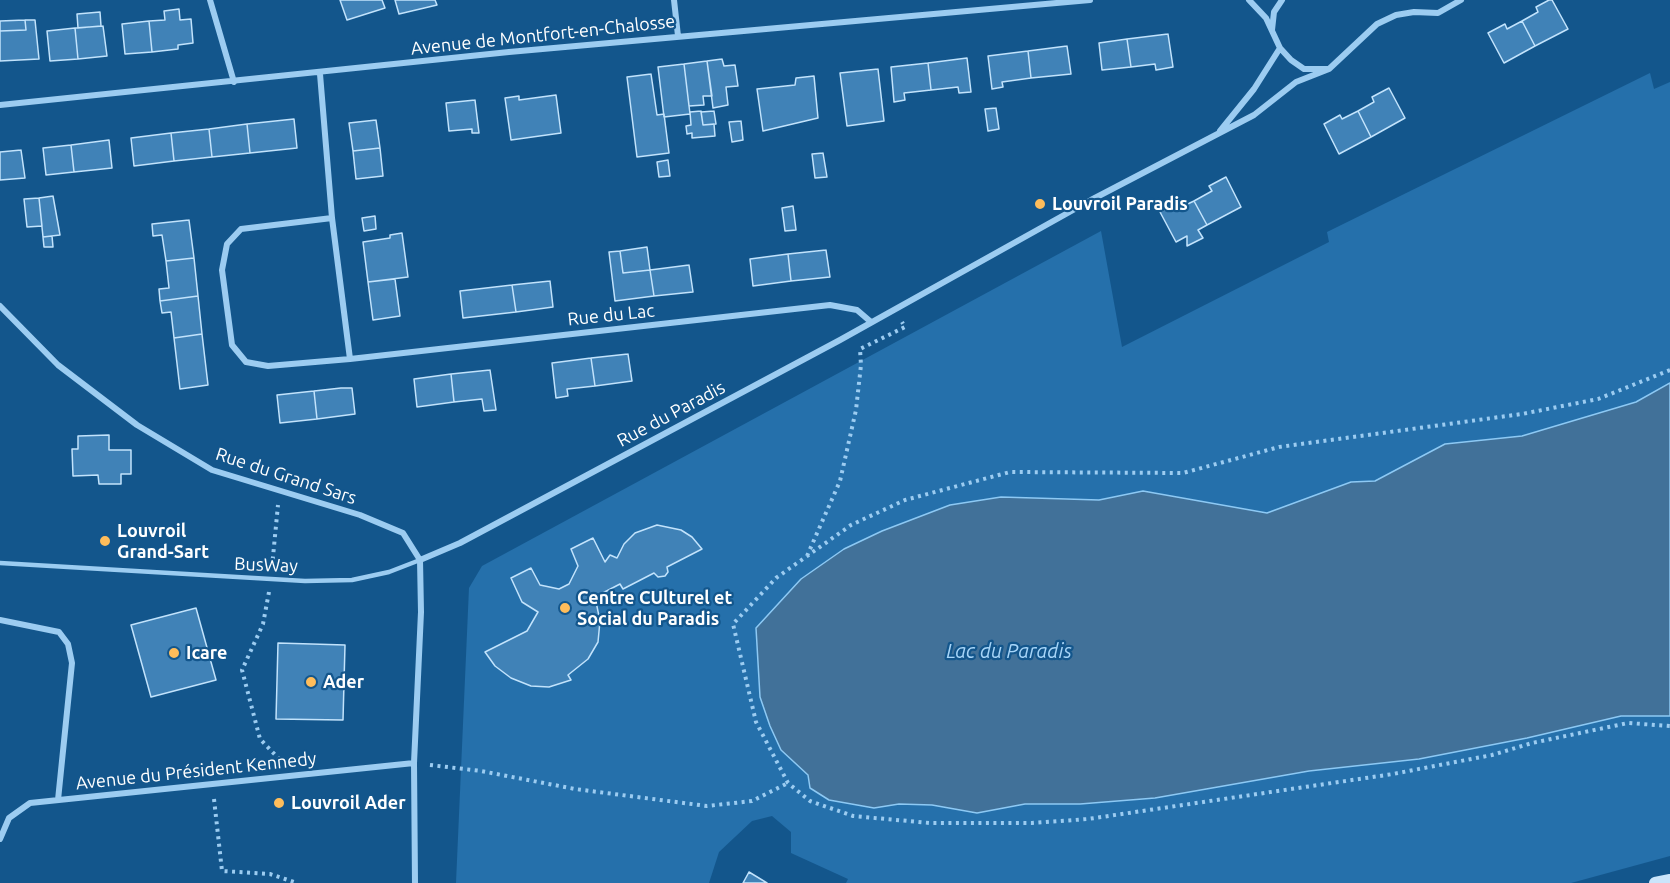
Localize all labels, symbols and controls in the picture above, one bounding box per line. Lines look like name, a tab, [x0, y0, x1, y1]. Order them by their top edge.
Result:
street label: Avenue de Montfort-en-Chalosse	[410, 10, 676, 60]
place label: Louvroil Paradis	[1052, 193, 1188, 215]
marker: Louvroil Paradis	[1033, 197, 1047, 211]
street label: Rue du Lac	[566, 300, 656, 330]
street label: Rue du Paradis	[613, 377, 729, 451]
street label: Rue du Grand Sars	[213, 443, 359, 509]
place label: Louvroil Grand-Sart	[117, 520, 209, 562]
marker: Louvroil Grand-Sart	[98, 534, 112, 548]
street label: BusWay	[234, 553, 298, 577]
place label: Centre CUlturel et Social du Paradis	[577, 587, 732, 630]
marker: Centre CUlturel et Social du Paradis	[558, 601, 572, 615]
water label: Lac du Paradis	[946, 639, 1072, 663]
place label: Icare	[186, 642, 227, 664]
marker: Icare	[167, 646, 181, 660]
place label: Ader	[323, 671, 364, 693]
marker: Ader	[304, 675, 318, 689]
street label: Avenue du Président Kennedy	[75, 748, 317, 794]
place label: Louvroil Ader	[291, 792, 406, 814]
marker: Louvroil Ader	[272, 796, 286, 810]

